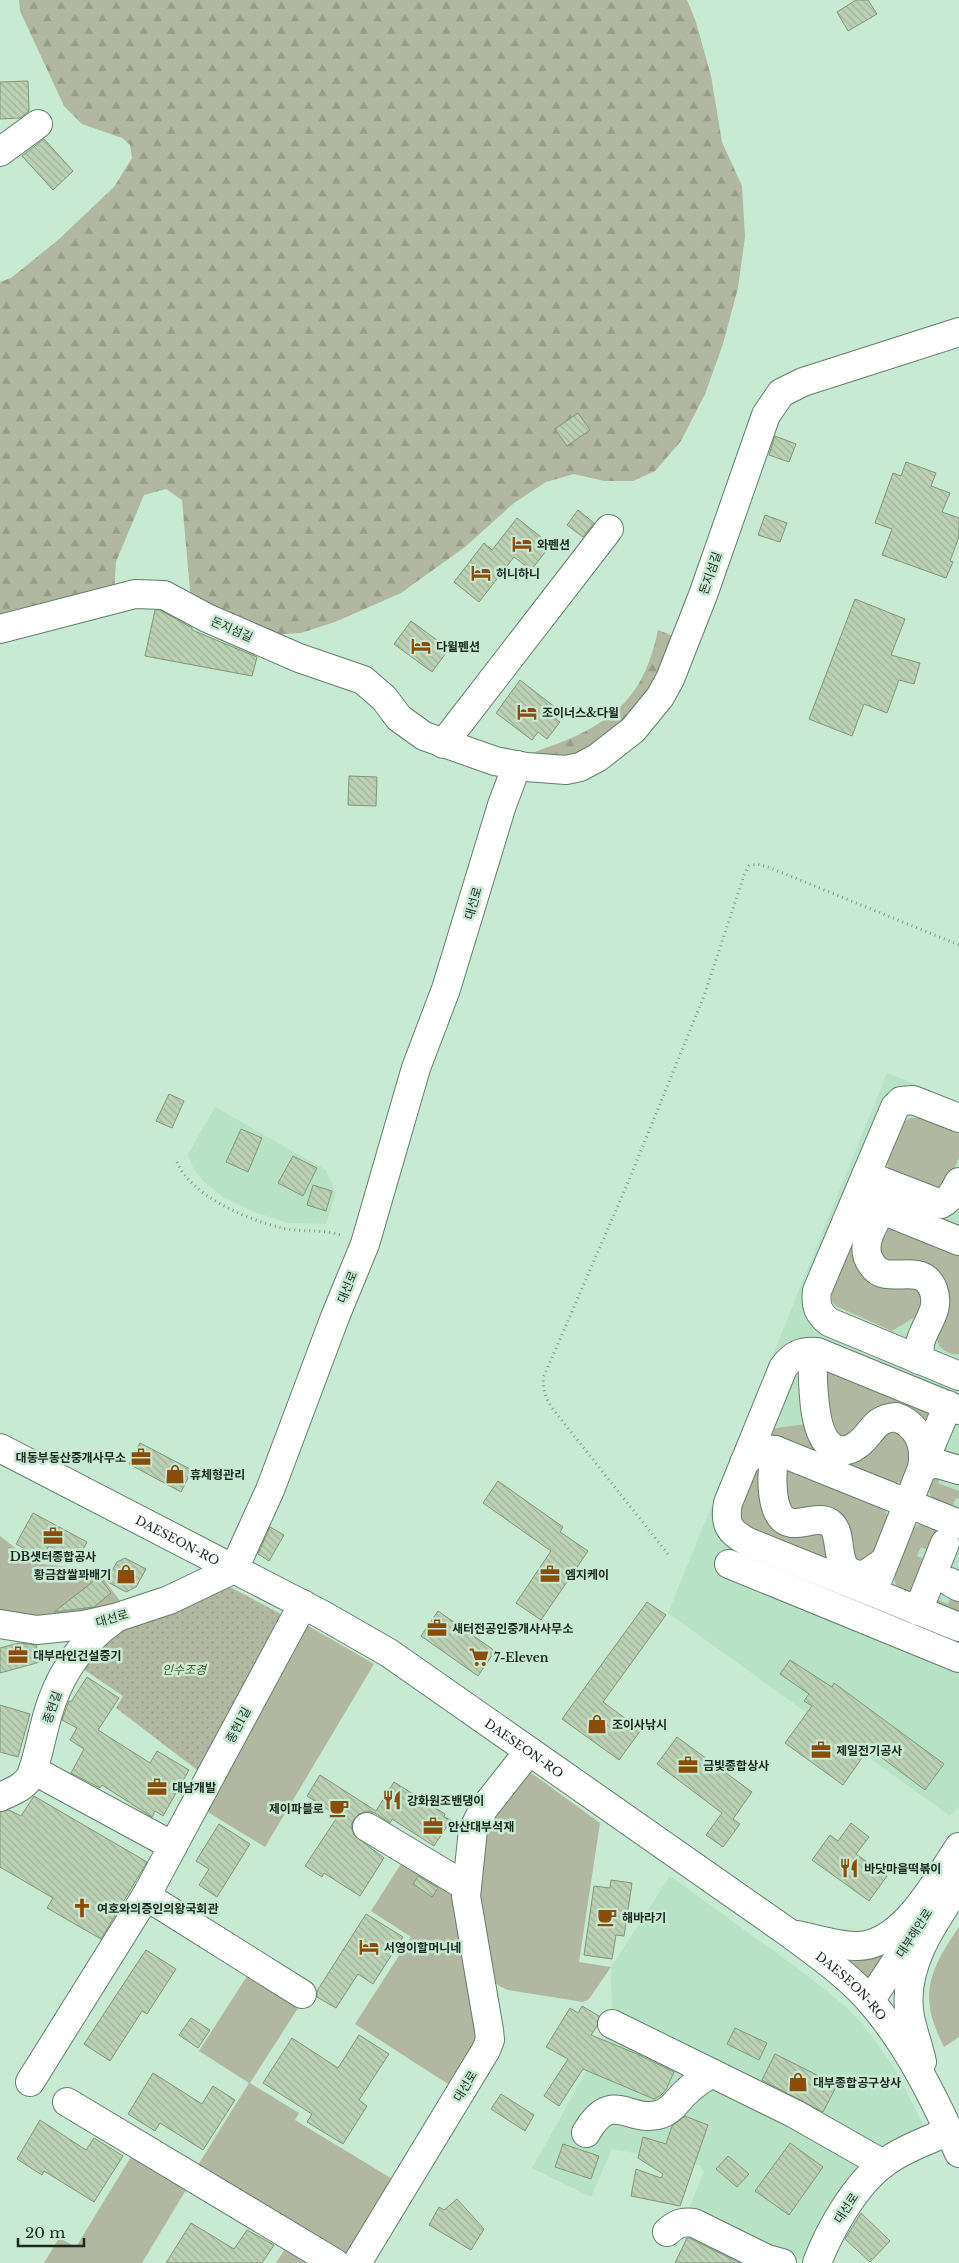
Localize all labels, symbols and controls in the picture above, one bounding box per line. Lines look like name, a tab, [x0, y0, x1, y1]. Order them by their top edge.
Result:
hotel icon: 와펜션	[511, 533, 533, 555]
place label: 와펜션	[537, 537, 570, 552]
street label: 돈지섬길	[696, 550, 724, 596]
hotel icon: 허니하니	[470, 562, 492, 584]
place label: 허니하니	[496, 566, 540, 581]
street label: 돈지섬길	[209, 613, 255, 645]
hotel icon: 다윌펜션	[410, 635, 432, 657]
place label: 다윌펜션	[436, 639, 480, 654]
hotel icon: 조이너스&다윌	[516, 701, 538, 723]
place label: 조이너스&다윌	[542, 705, 619, 720]
street label: 대선로	[461, 885, 485, 921]
street label: 대선로	[334, 1269, 360, 1305]
office icon: 대동부동산중개사무소	[130, 1446, 152, 1468]
place label: 대동부동산중개사무소	[16, 1450, 126, 1465]
shop icon: 휴체형관리	[164, 1463, 186, 1485]
place label: 휴체형관리	[190, 1467, 245, 1482]
street label: DAESEON-RO	[133, 1512, 222, 1568]
office icon: DB샛터종합공사	[42, 1525, 64, 1547]
place label: DB샛터종합공사	[10, 1549, 96, 1564]
shop icon: 황금찹쌀꽈배기	[115, 1563, 137, 1585]
office icon: 엠지케이	[539, 1563, 561, 1585]
place label: 황금찹쌀꽈배기	[34, 1567, 111, 1582]
place label: 엠지케이	[565, 1567, 609, 1582]
street label: 대선로	[94, 1606, 130, 1630]
office icon: 새터전공인중개사사무소	[426, 1617, 448, 1639]
place label: 새터전공인중개사사무소	[452, 1621, 573, 1636]
office icon: 대부라인건설중기	[7, 1644, 29, 1666]
supermarket icon: 7-Eleven	[468, 1646, 490, 1668]
place label: 대부라인건설중기	[33, 1648, 121, 1663]
place label: 7-Eleven	[494, 1650, 549, 1665]
park label: 인수조경	[162, 1662, 208, 1677]
street label: 종현길	[40, 1689, 64, 1725]
street label: 종현1길	[222, 1704, 254, 1746]
shop icon: 조이사낚시	[586, 1713, 608, 1735]
street label: DAESEON-RO	[482, 1715, 567, 1780]
place label: 조이사낚시	[612, 1717, 667, 1732]
office icon: 제일전기공사	[810, 1739, 832, 1761]
place label: 제일전기공사	[836, 1743, 902, 1758]
office icon: 금빛종합상사	[677, 1754, 699, 1776]
place label: 금빛종합상사	[703, 1758, 769, 1773]
office icon: 대남개발	[146, 1776, 168, 1798]
place label: 대남개발	[172, 1780, 216, 1795]
restaurant icon: 강화원조밴댕이	[381, 1789, 403, 1811]
place label: 강화원조밴댕이	[407, 1793, 484, 1808]
cafe icon: 제이파블로	[328, 1797, 350, 1819]
place label: 제이파블로	[269, 1801, 324, 1816]
office icon: 안산대부석재	[422, 1815, 444, 1837]
place label: 안산대부석재	[448, 1819, 514, 1834]
restaurant icon: 바닷마을떡볶이	[838, 1857, 860, 1879]
place label: 바닷마을떡볶이	[864, 1861, 941, 1876]
church icon: 여호와의증인의왕국회관	[71, 1897, 93, 1919]
place label: 여호와의증인의왕국회관	[97, 1901, 218, 1916]
cafe icon: 해바라기	[596, 1906, 618, 1928]
street label: 대부해안로	[893, 1906, 935, 1960]
place label: 해바라기	[622, 1910, 666, 1925]
hotel icon: 서영이할머니네	[358, 1936, 380, 1958]
place label: 서영이할머니네	[384, 1940, 461, 1955]
street label: DAESEON-RO	[813, 1948, 890, 2023]
street label: 대선로	[450, 2068, 480, 2104]
shop icon: 대부종합공구상사	[787, 2071, 809, 2093]
place label: 대부종합공구상사	[813, 2075, 901, 2090]
street label: 대선로	[831, 2190, 861, 2226]
scale bar	[18, 2216, 84, 2248]
text: 20 m	[25, 2223, 65, 2242]

